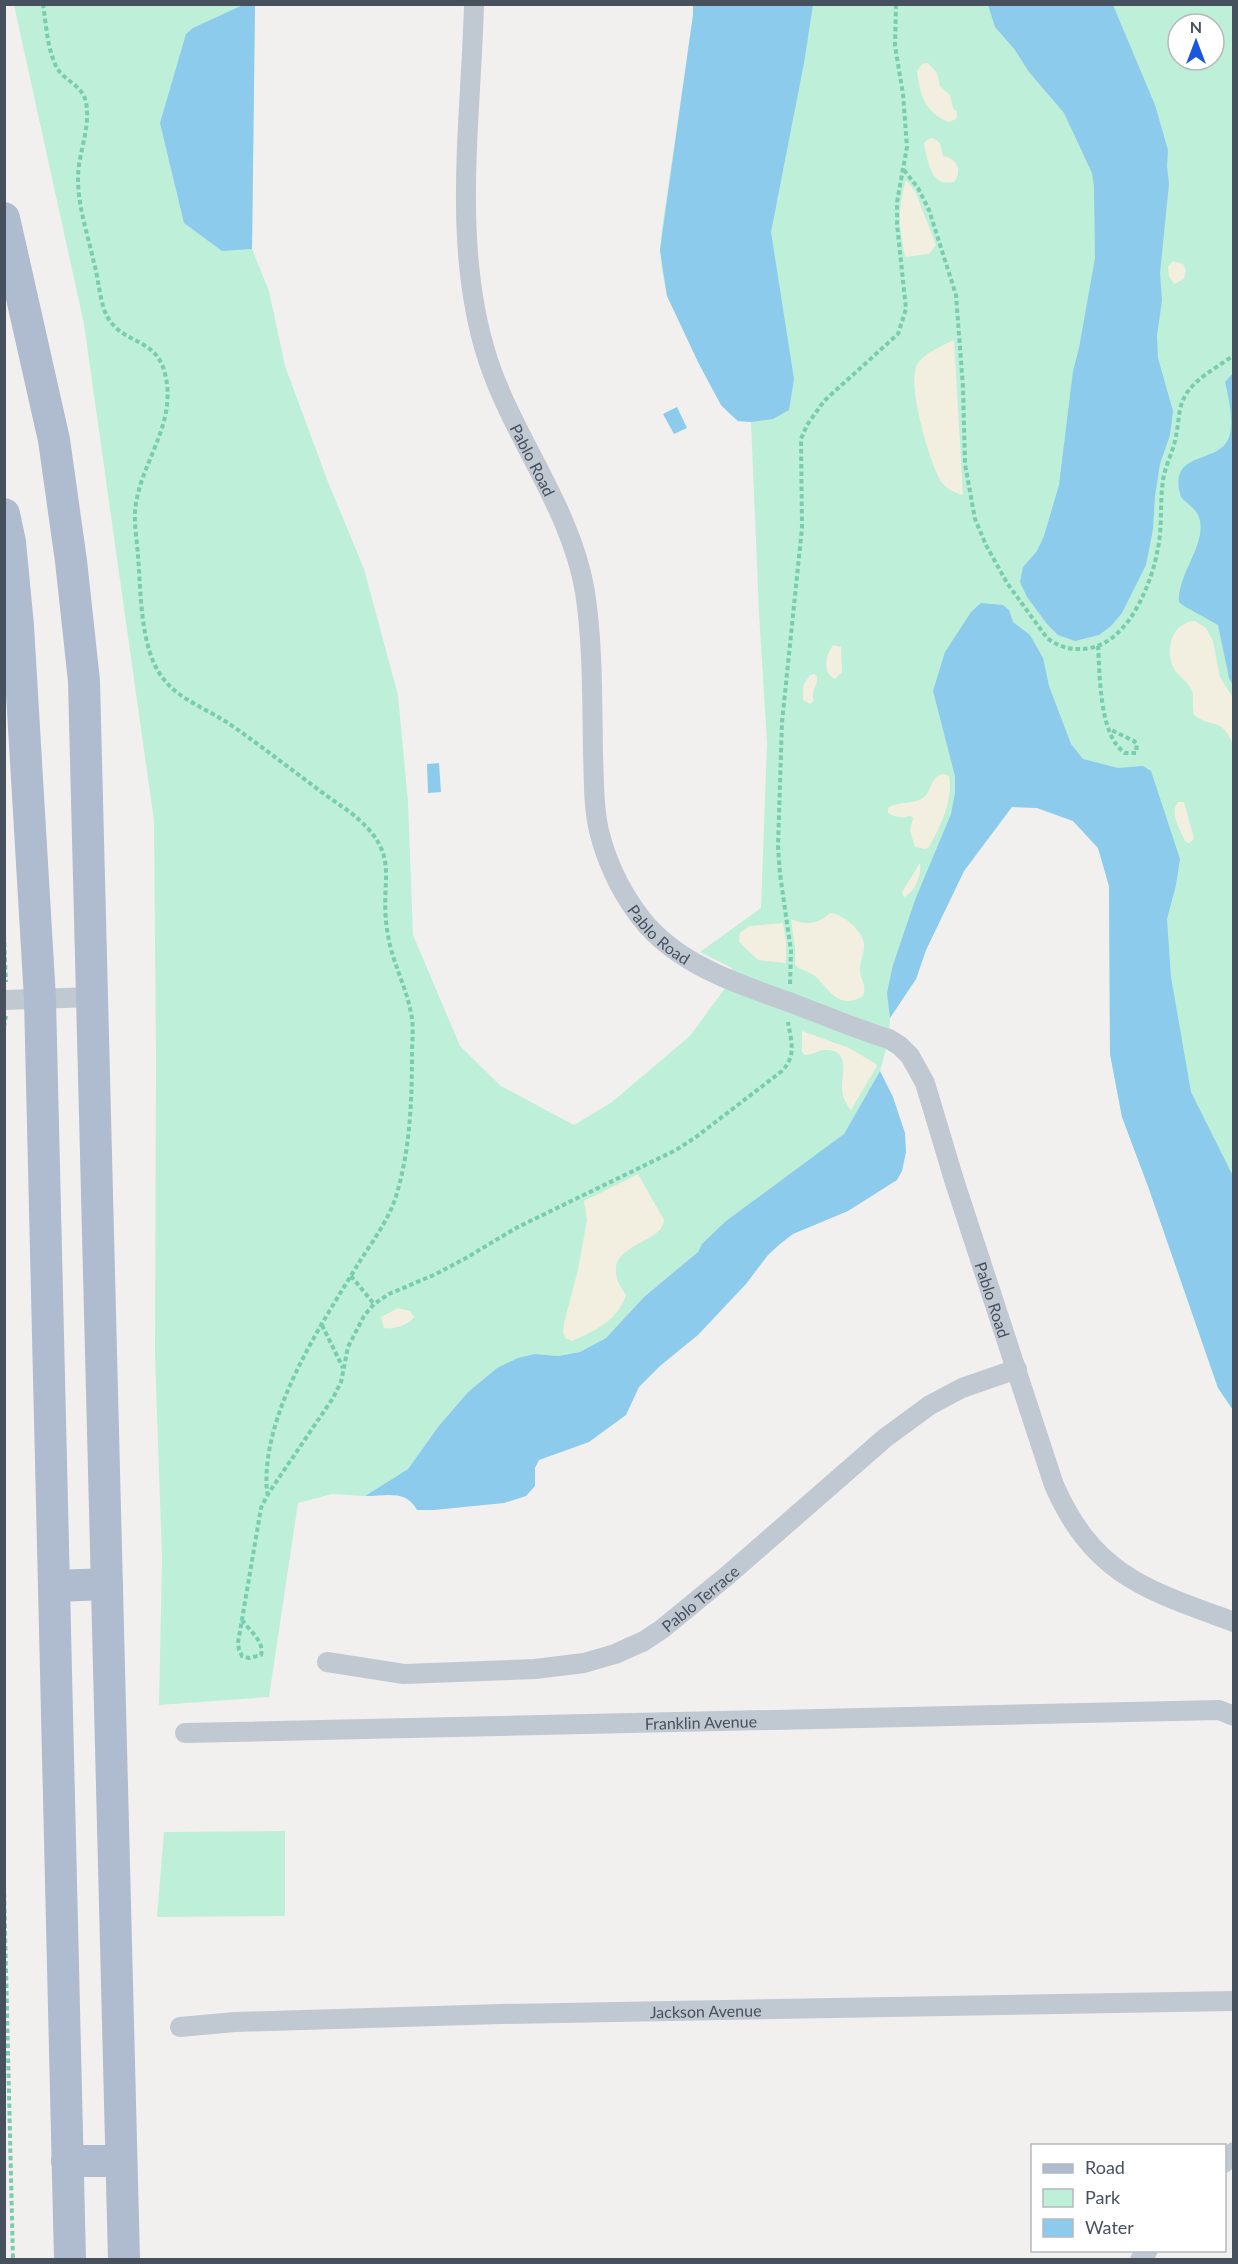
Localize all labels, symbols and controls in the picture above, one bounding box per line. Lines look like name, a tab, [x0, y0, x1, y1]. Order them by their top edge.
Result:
north arrow	[1166, 12, 1226, 72]
text: N	[1190, 17, 1202, 36]
street label: Pablo Road	[507, 420, 560, 499]
street label: Pablo Road	[624, 900, 694, 968]
street label: Pablo Road	[972, 1259, 1014, 1340]
street label: Pablo Terrace	[657, 1561, 742, 1635]
street label: Franklin Avenue	[645, 1711, 757, 1732]
street label: Jackson Avenue	[650, 2000, 762, 2021]
legend	[1031, 2144, 1226, 2252]
text: Road	[1085, 2156, 1125, 2178]
text: Park	[1085, 2186, 1121, 2208]
text: Water	[1085, 2216, 1134, 2238]

